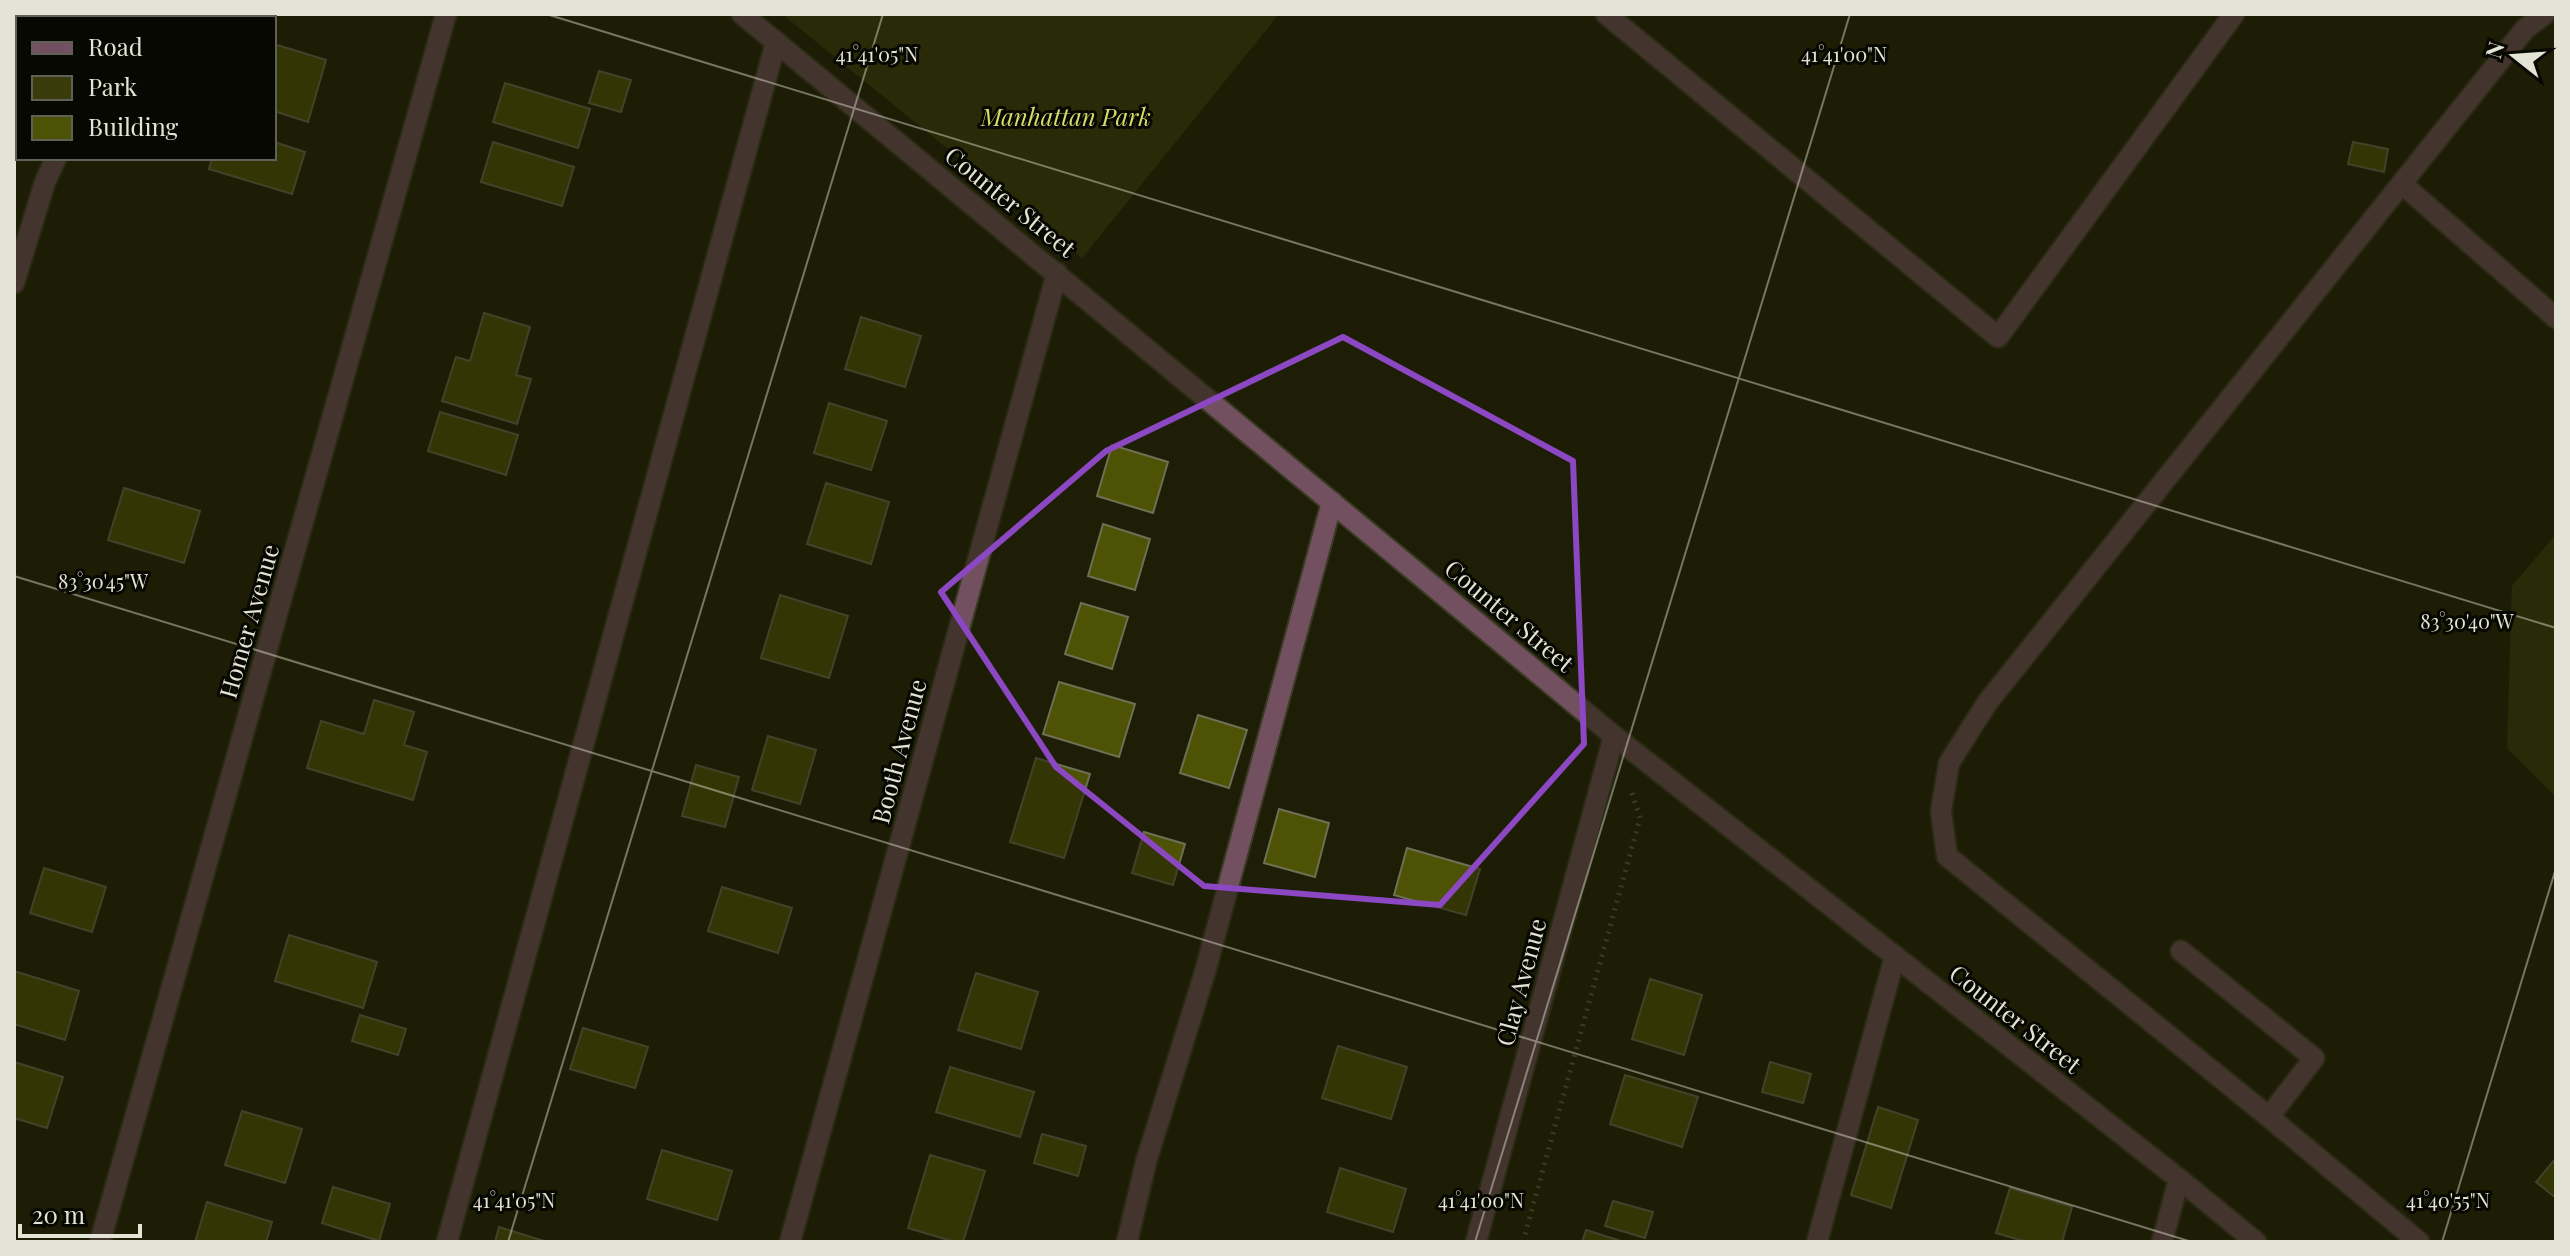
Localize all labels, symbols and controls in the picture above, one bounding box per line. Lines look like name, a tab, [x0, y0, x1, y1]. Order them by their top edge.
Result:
legend	[16, 16, 276, 160]
north arrow	[2474, 16, 2554, 96]
text: Road	[88, 30, 143, 62]
text: N	[2477, 38, 2511, 62]
text: 41°41'05"N	[836, 40, 918, 67]
text: 41°41'00"N	[1801, 40, 1887, 67]
text: Park	[88, 70, 138, 102]
park label: Manhattan Park	[980, 100, 1151, 132]
text: Building	[88, 110, 179, 142]
street label: Counter Street	[939, 138, 1083, 264]
street label: Homer Avenue	[211, 540, 285, 702]
street label: Counter Street	[1439, 552, 1582, 679]
text: 83°30'45"W	[58, 567, 149, 594]
text: 83°30'40"W	[2420, 607, 2515, 634]
street label: Booth Avenue	[863, 675, 933, 827]
street label: Clay Avenue	[1488, 915, 1552, 1049]
street label: Counter Street	[1943, 956, 2089, 1080]
text: 41°41'05"N	[473, 1186, 555, 1213]
text: 41°41'00"N	[1438, 1186, 1524, 1213]
text: 41°40'55"N	[2406, 1186, 2490, 1213]
scale bar	[20, 1188, 140, 1238]
text: 20 m	[32, 1198, 85, 1230]

